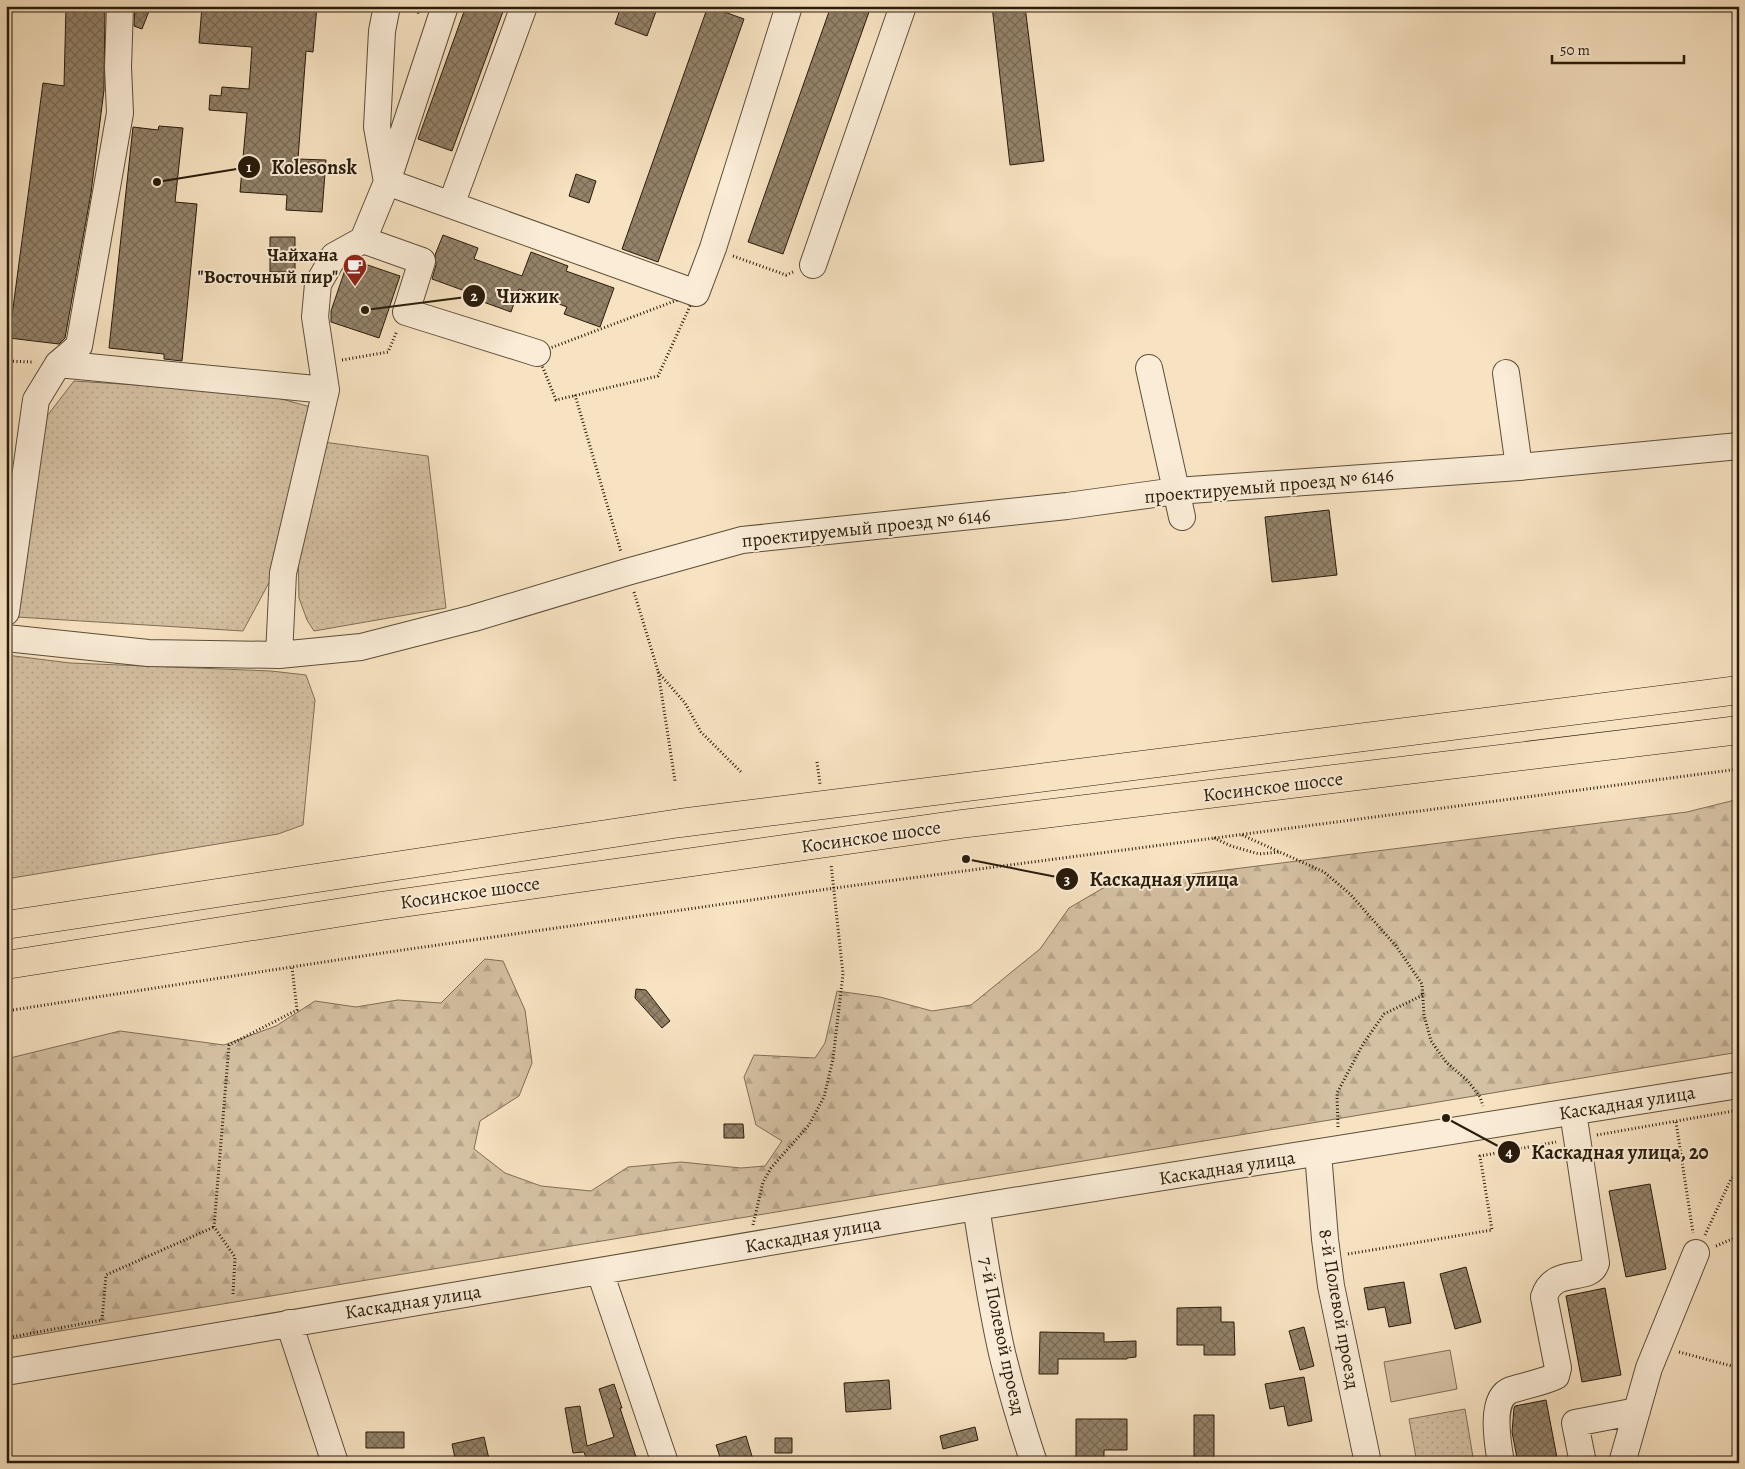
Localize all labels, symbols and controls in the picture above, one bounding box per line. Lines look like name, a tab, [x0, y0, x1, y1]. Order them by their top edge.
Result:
scale bar	[1552, 32, 1685, 64]
text: 50 m	[1560, 40, 1590, 60]
callout: Kolesonsk	[236, 150, 367, 185]
text: Kolesonsk	[271, 154, 357, 181]
text: 1	[246, 157, 252, 177]
place label: Чайхана "Восточный пир"	[198, 242, 339, 290]
cafe icon: Чайхана "Восточный пир"	[342, 253, 368, 287]
callout: Чижик	[462, 278, 569, 313]
text: Чижик	[497, 283, 560, 310]
text: 2	[470, 286, 478, 306]
street label: проектируемый проезд № 6146	[1143, 462, 1395, 510]
street label: проектируемый проезд № 6146	[740, 502, 992, 554]
street label: Косинское шоссе	[1201, 766, 1345, 808]
street label: Косинское шоссе	[799, 814, 943, 860]
callout: Каскадная улица	[1055, 862, 1249, 897]
text: Каскадная улица	[1089, 866, 1239, 893]
street label: Косинское шоссе	[398, 870, 542, 916]
text: 3	[1064, 870, 1070, 890]
street label: Каскадная улица	[1557, 1079, 1697, 1127]
callout: Каскадная улица, 20	[1496, 1134, 1719, 1169]
text: Каскадная улица, 20	[1531, 1139, 1709, 1166]
text: 4	[1505, 1142, 1513, 1162]
street label: Каскадная улица	[1157, 1144, 1297, 1192]
street label: Каскадная улица	[743, 1210, 883, 1260]
street label: 8-й Полевой проезд	[1312, 1227, 1366, 1391]
street label: 7-й Полевой проезд	[973, 1255, 1031, 1417]
street label: Каскадная улица	[343, 1278, 483, 1326]

